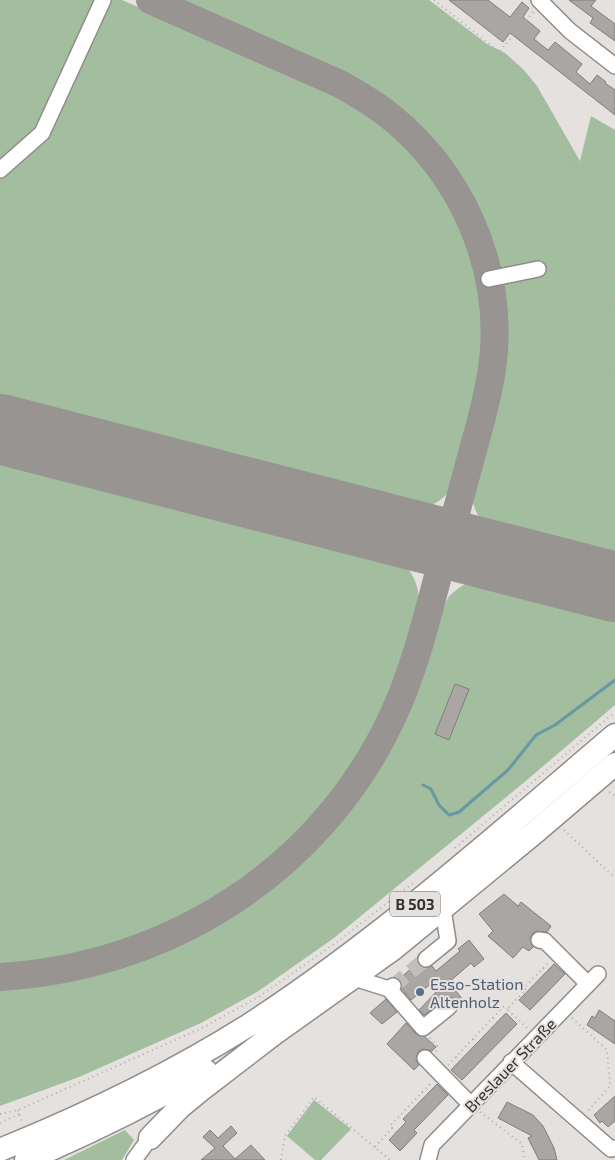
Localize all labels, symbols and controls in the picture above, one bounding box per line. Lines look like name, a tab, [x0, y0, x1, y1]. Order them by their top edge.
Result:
road number: B 503	[390, 892, 440, 916]
place label: Esso-Station Altenholz	[430, 974, 524, 1011]
marker: Esso-Station Altenholz	[414, 986, 426, 998]
street label: Breslauer Straße	[460, 1014, 560, 1116]

